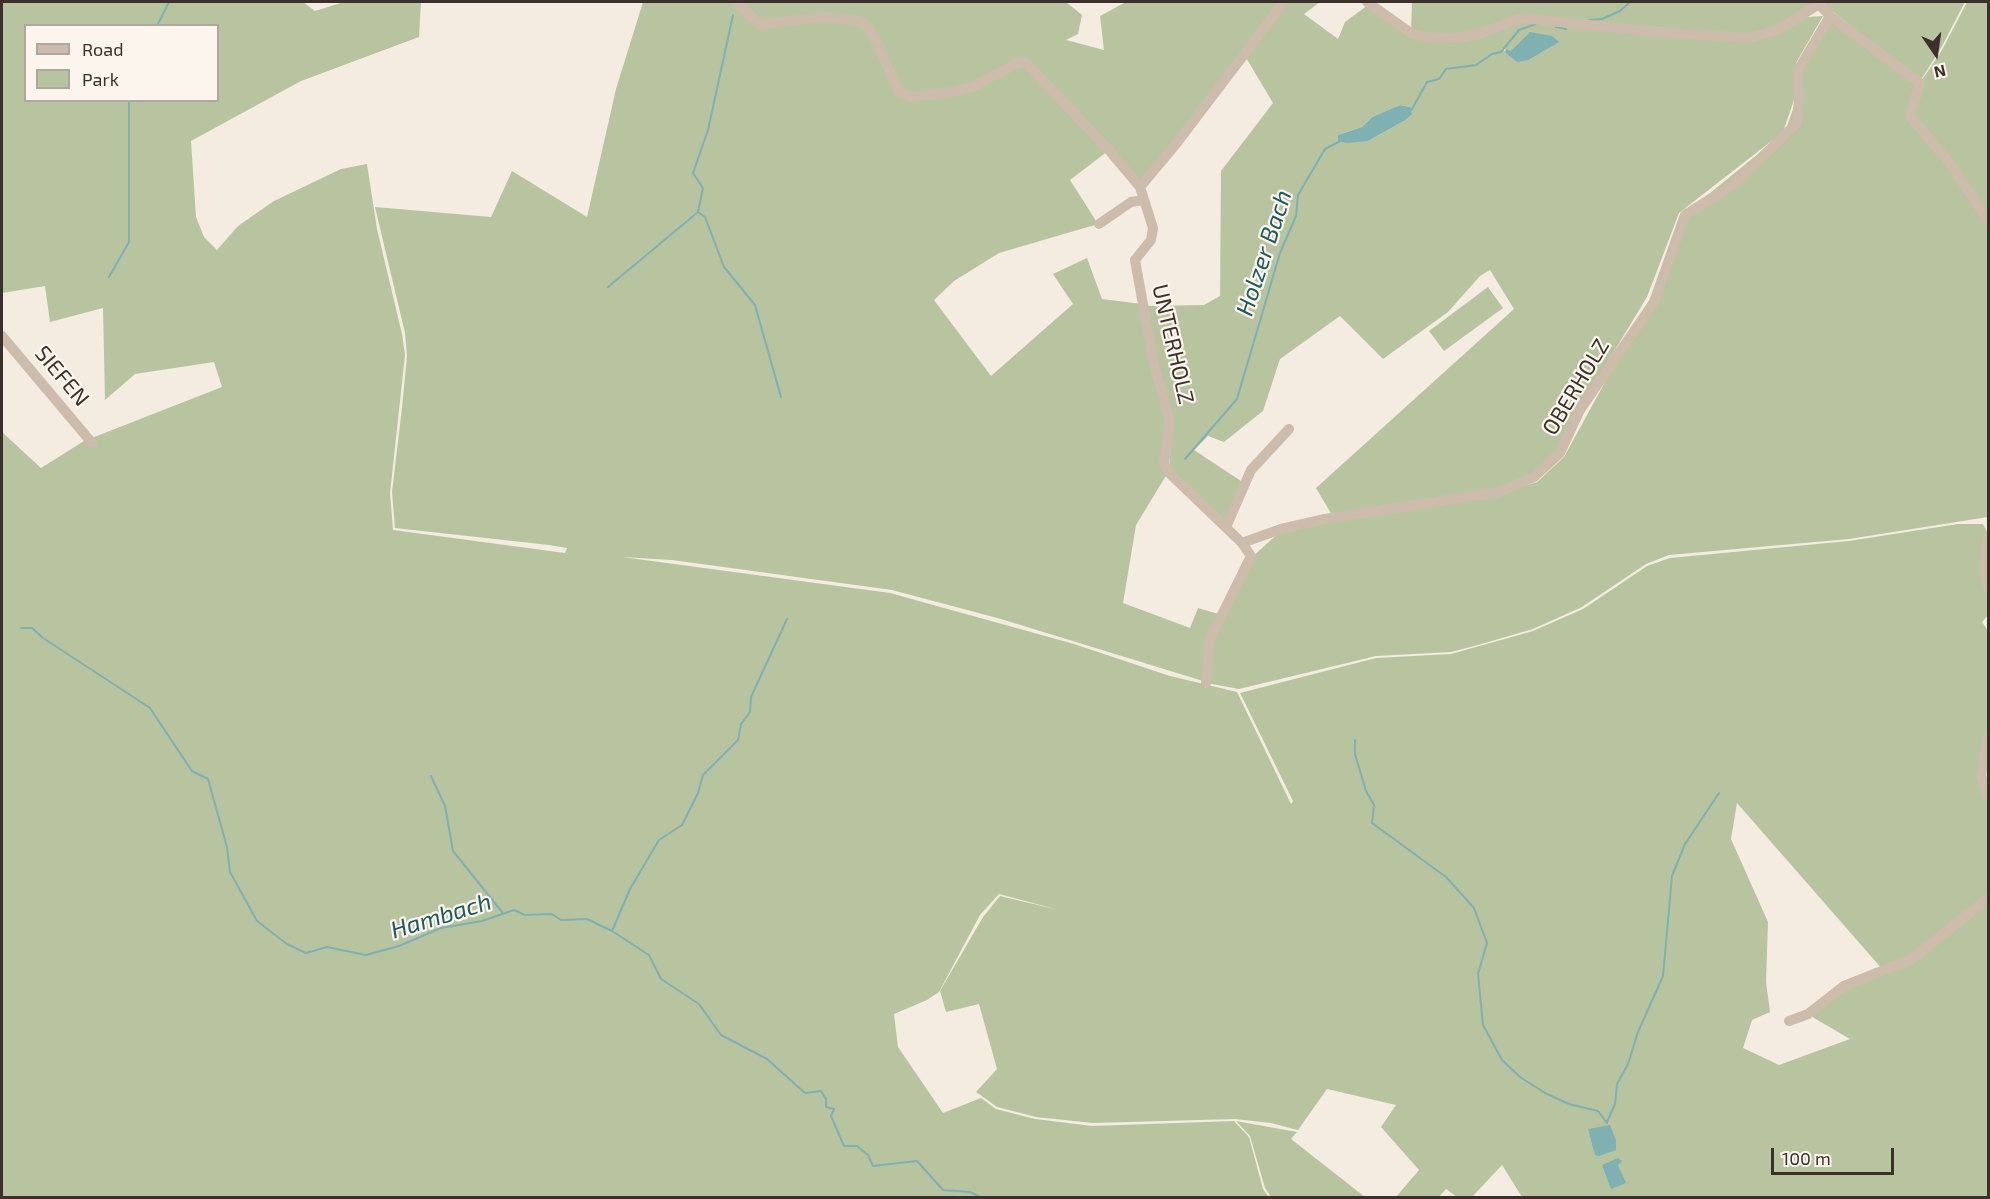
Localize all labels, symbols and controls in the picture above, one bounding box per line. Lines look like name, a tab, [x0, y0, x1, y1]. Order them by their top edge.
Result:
legend	[24, 24, 219, 102]
north arrow	[1906, 24, 1966, 84]
text: Road	[82, 38, 123, 60]
text: N	[1932, 61, 1948, 83]
text: Park	[82, 68, 119, 90]
water label: Holzer Bach	[1230, 186, 1298, 320]
street label: UNTERHOLZ	[1146, 282, 1200, 406]
street label: OBERHOLZ	[1537, 334, 1615, 440]
street label: SIEFEN	[29, 341, 95, 411]
water label: Hambach	[387, 887, 495, 945]
scale bar	[1774, 1136, 1897, 1174]
text: 100 m	[1782, 1147, 1831, 1169]

